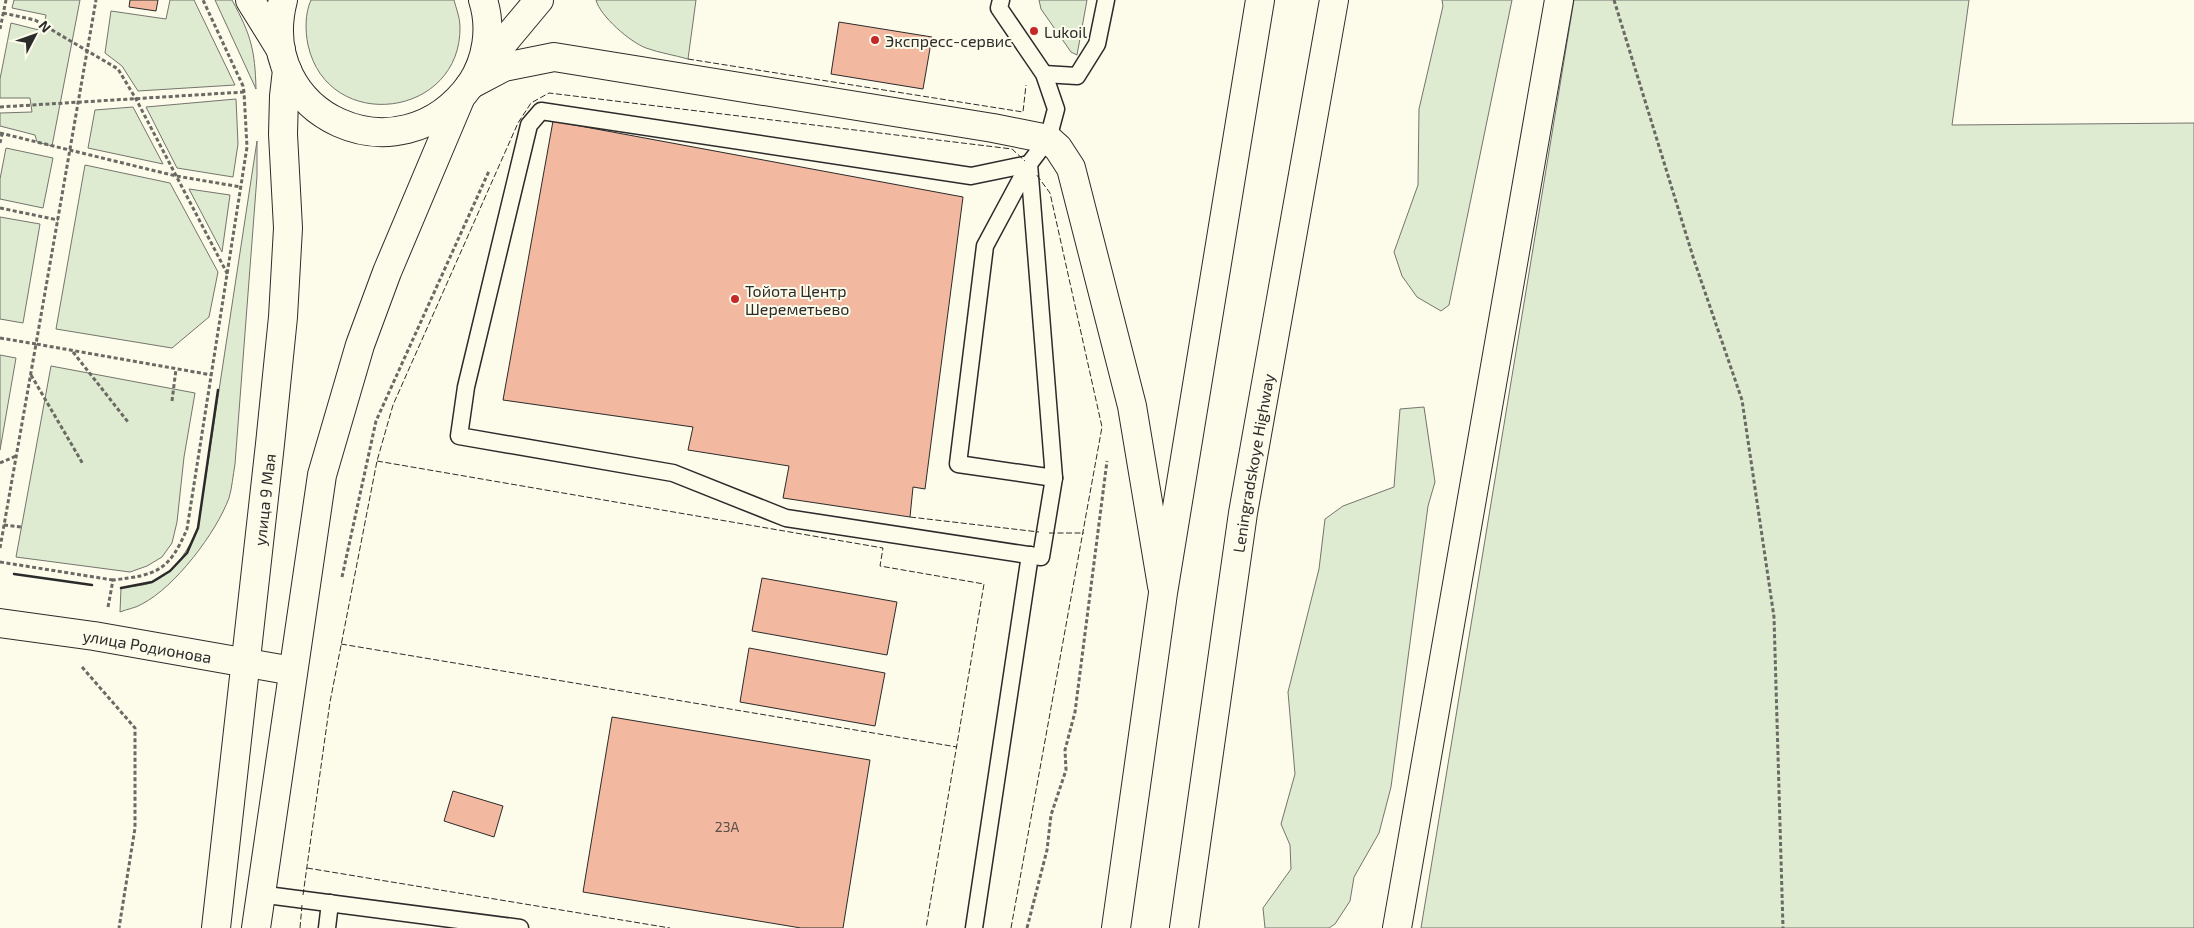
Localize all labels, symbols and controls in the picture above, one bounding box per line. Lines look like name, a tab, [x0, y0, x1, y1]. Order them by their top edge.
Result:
north arrow	[10, 10, 60, 60]
text: N	[35, 17, 55, 36]
place label: Lukoil	[1044, 22, 1087, 41]
marker: Lukoil	[1028, 25, 1040, 37]
place label: Экспресс-сервис	[885, 31, 1012, 50]
marker: Экспресс-сервис	[869, 34, 881, 46]
place label: Тойота Центр Шереметьево	[745, 281, 849, 318]
marker: Тойота Центр Шереметьево	[729, 293, 741, 305]
street label: Leningradskoye Highway	[1228, 371, 1277, 554]
street label: улица 9 Мая	[249, 453, 278, 547]
street label: улица Родионова	[81, 625, 213, 666]
house number: 23А	[715, 818, 739, 835]

